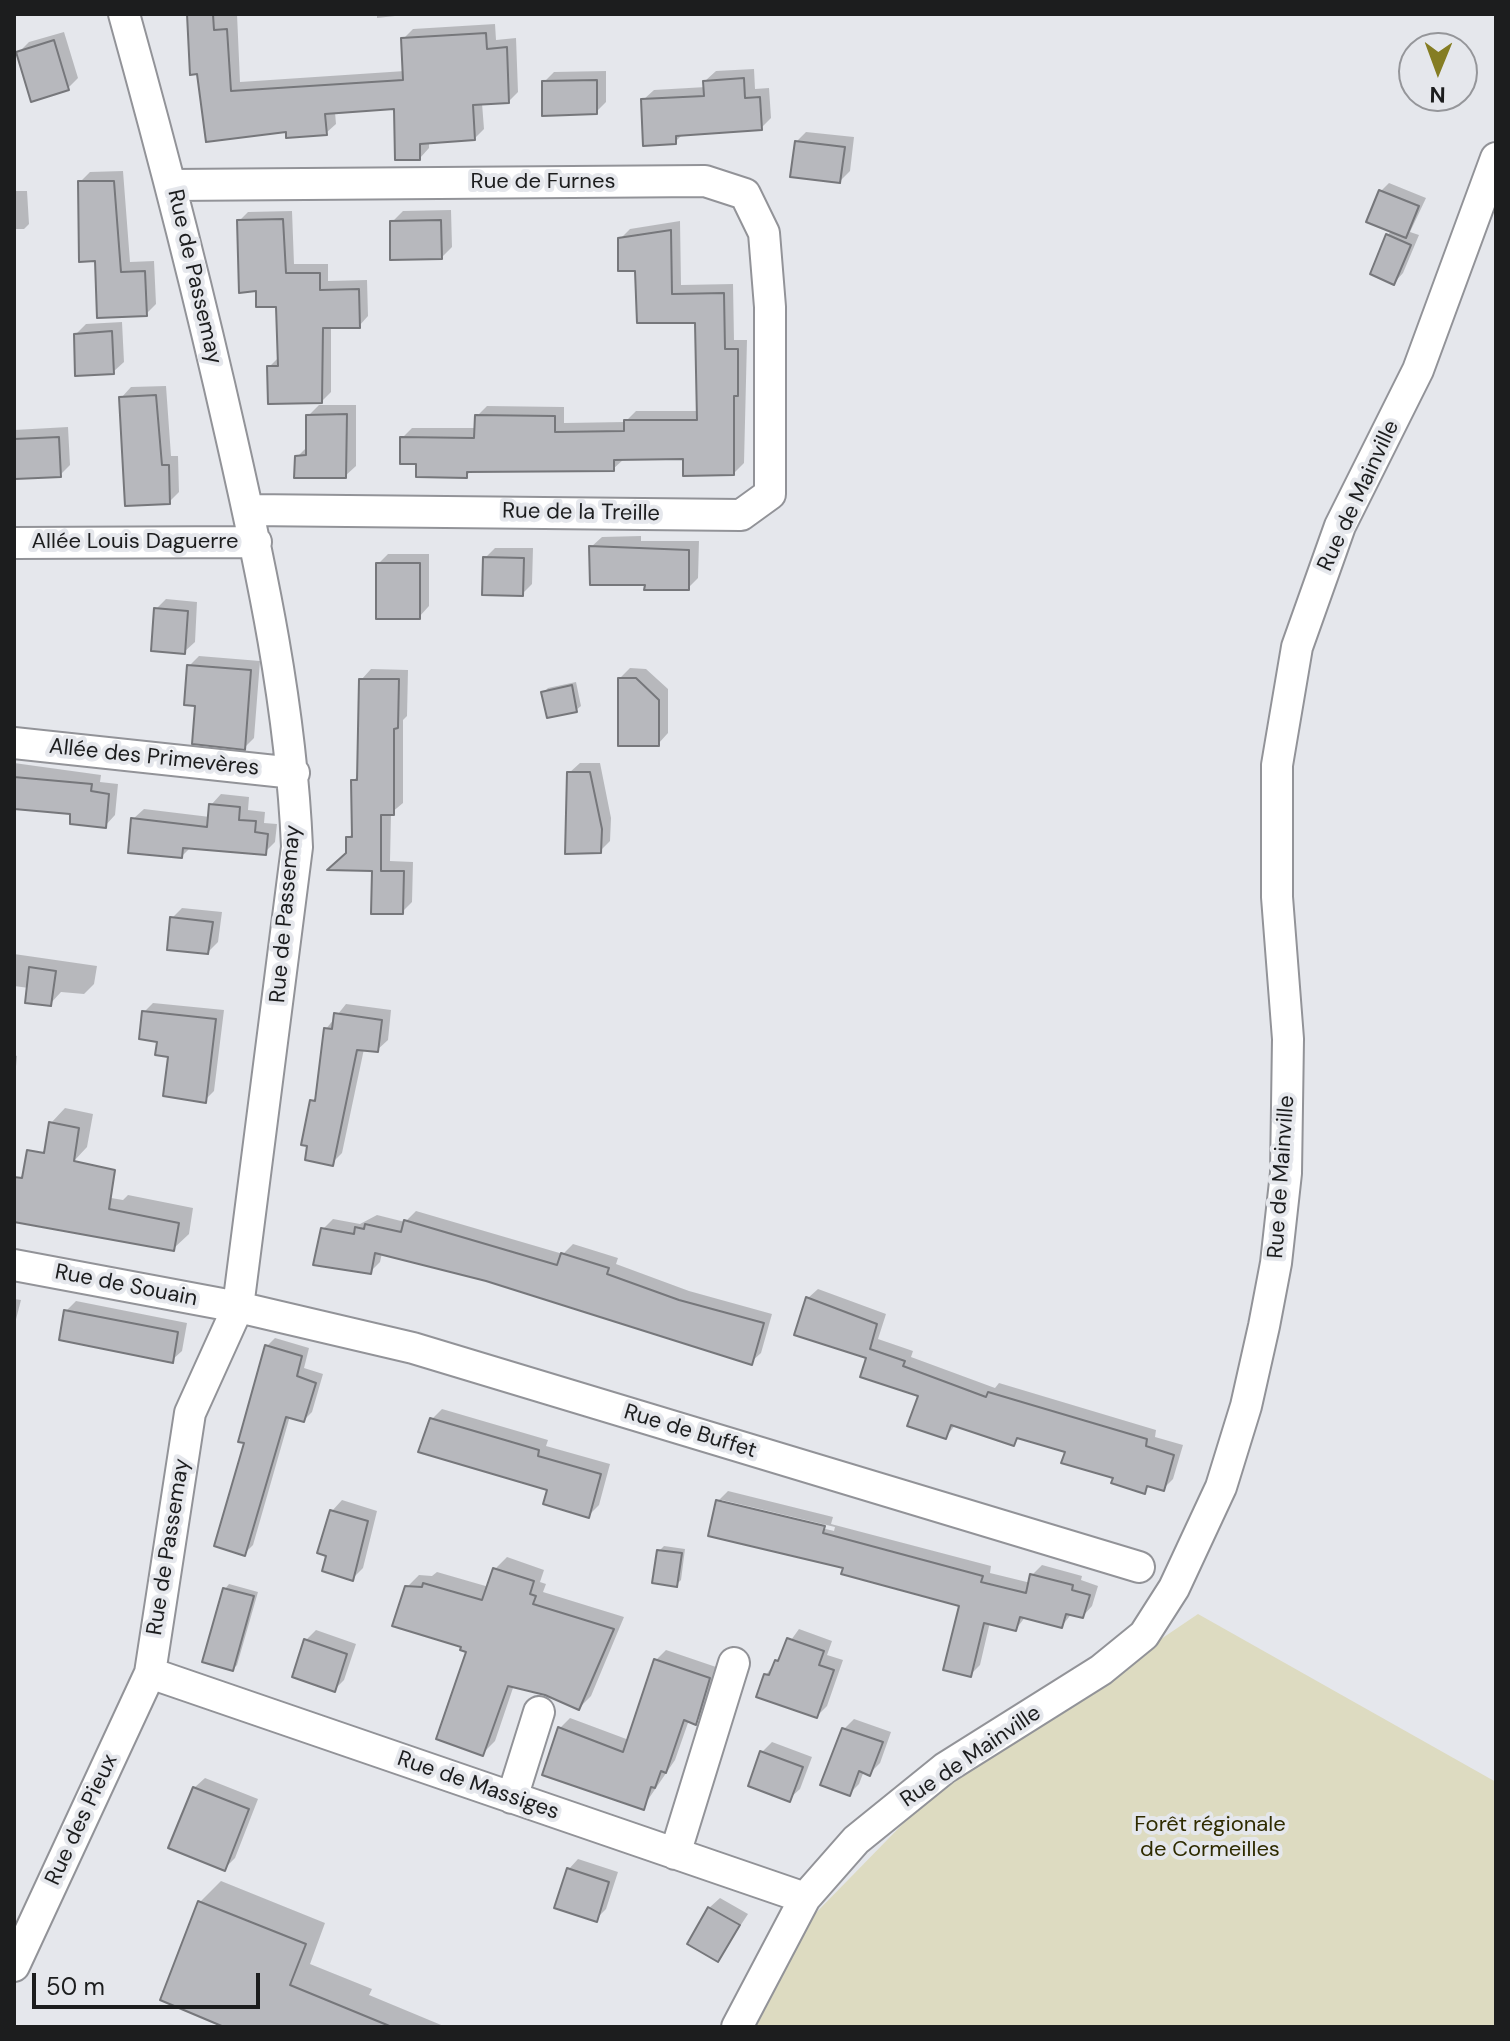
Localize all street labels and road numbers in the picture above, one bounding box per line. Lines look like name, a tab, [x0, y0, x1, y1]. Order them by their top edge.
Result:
street label: Rue de Furnes	[471, 169, 615, 195]
street label: Rue de Passemay	[161, 187, 227, 367]
street label: Rue de Mainville	[1312, 416, 1406, 576]
street label: Rue de la Treille	[502, 498, 660, 528]
street label: Allée Louis Daguerre	[31, 529, 239, 555]
street label: Allée des Primevères	[48, 734, 260, 782]
street label: Rue de Passemay	[265, 824, 307, 1004]
street label: Rue de Mainville	[1263, 1095, 1301, 1259]
street label: Rue de Souain	[53, 1259, 199, 1313]
street label: Rue de Buffet	[620, 1399, 760, 1465]
street label: Rue de Passemay	[142, 1457, 196, 1637]
street label: Rue de Mainville	[896, 1700, 1046, 1814]
street label: Rue de Massiges	[394, 1746, 562, 1826]
street label: Rue des Pieux	[40, 1750, 124, 1890]

